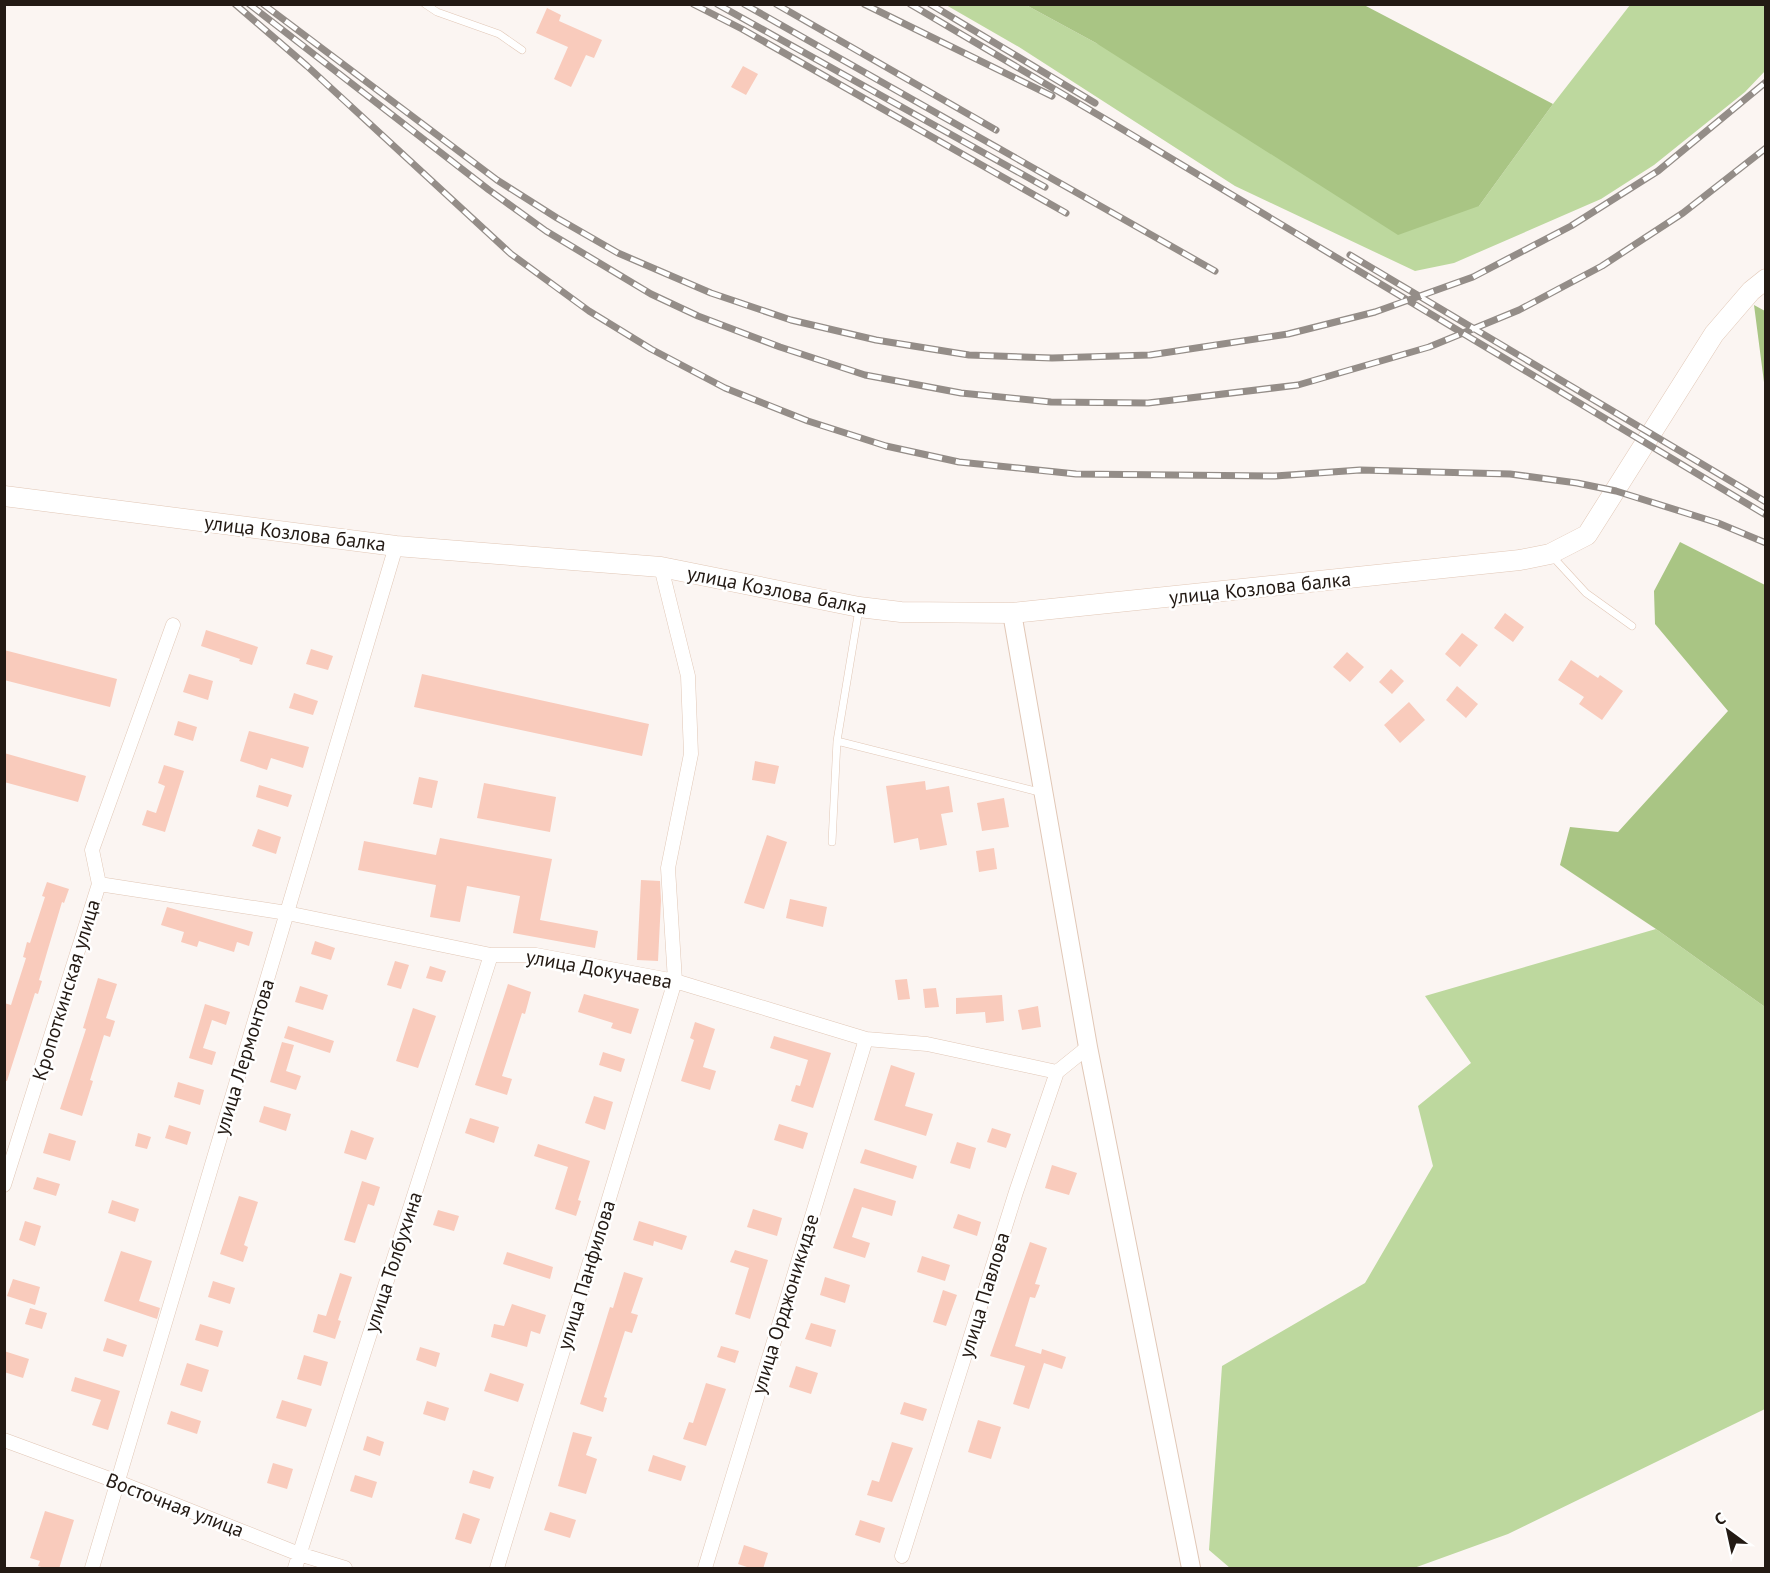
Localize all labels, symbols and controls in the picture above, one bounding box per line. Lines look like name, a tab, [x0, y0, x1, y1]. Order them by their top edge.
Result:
street label: улица Козлова балка	[203, 509, 387, 557]
street label: улица Козлова балка	[685, 560, 869, 620]
street label: улица Козлова балка	[1168, 566, 1352, 610]
street label: Кропоткинская улица	[26, 896, 106, 1084]
street label: улица Докучаева	[524, 943, 674, 995]
street label: улица Лермонтова	[208, 976, 280, 1138]
street label: улица Толбухина	[358, 1188, 428, 1336]
street label: улица Панфилова	[551, 1197, 621, 1353]
street label: улица Орджоникидзе	[745, 1211, 825, 1397]
street label: улица Павлова	[953, 1229, 1015, 1361]
street label: Восточная улица	[102, 1467, 248, 1543]
north arrow	[1698, 1501, 1758, 1561]
text: С	[1711, 1508, 1729, 1529]

